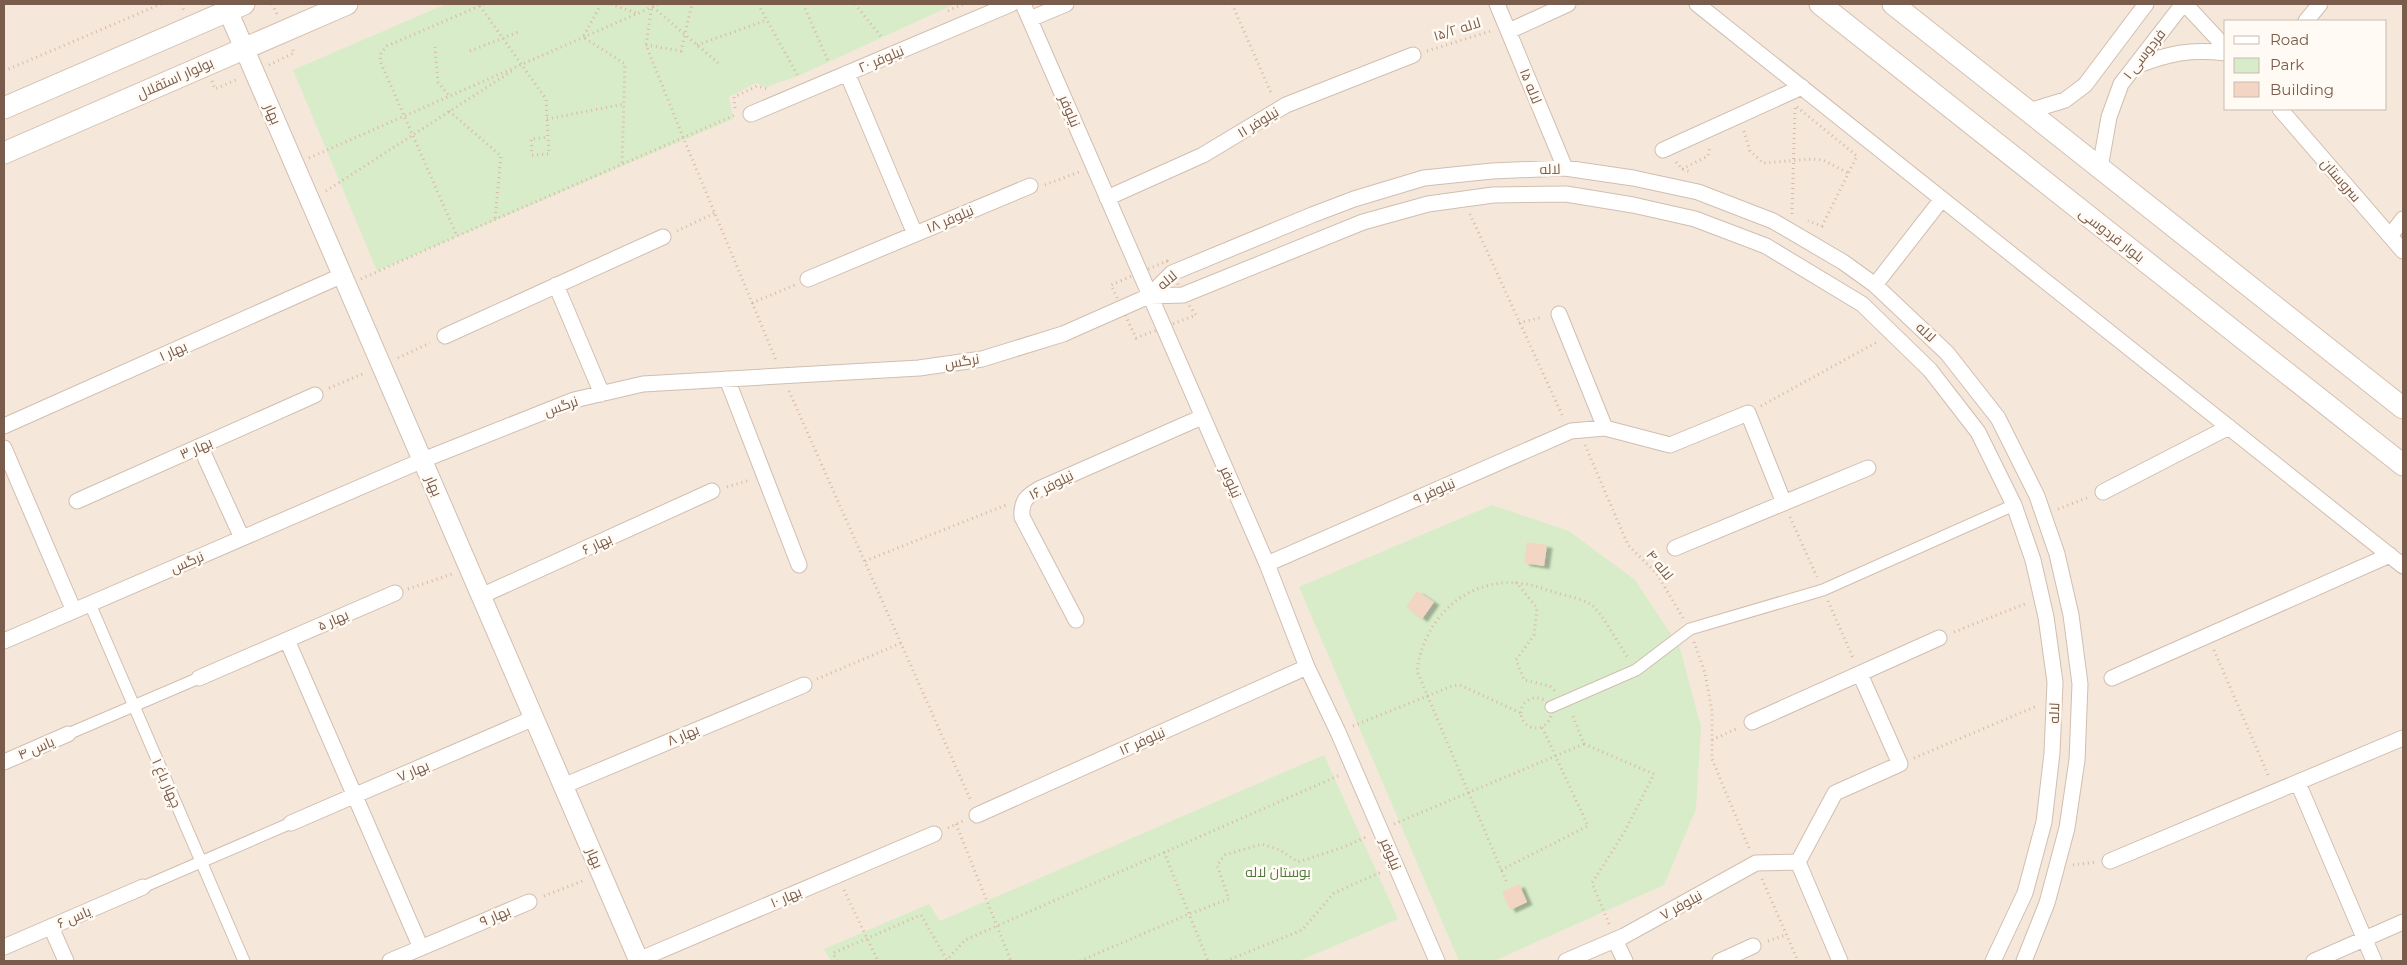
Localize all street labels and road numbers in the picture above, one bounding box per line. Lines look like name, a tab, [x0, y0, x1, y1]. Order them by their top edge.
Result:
street label: لاله ۱۵/۲	[1431, 13, 1483, 45]
street label: فردوسی ۱	[2119, 25, 2169, 83]
street label: نیلوفر ۲۰	[856, 41, 906, 77]
street label: بولوار استقلال	[134, 53, 216, 103]
street label: لاله ۱۵	[1516, 66, 1546, 106]
street label: نیلوفر	[1055, 91, 1085, 130]
street label: بهار	[260, 100, 285, 127]
street label: نیلوفر ۱۱	[1234, 103, 1282, 141]
street label: سروستان	[2317, 154, 2365, 206]
street label: لاله	[1539, 160, 1561, 178]
street label: نیلوفر ۱۸	[924, 201, 976, 237]
street label: بلوار فردوسی	[2076, 204, 2148, 266]
street label: لاله	[1153, 266, 1181, 294]
street label: لاله	[1912, 318, 1940, 346]
street label: بهار ۱	[156, 337, 190, 365]
street label: نرگس	[943, 349, 981, 373]
street label: نرگس	[542, 392, 580, 420]
street label: بهار ۳	[177, 433, 215, 463]
street label: نیلوفر	[1216, 462, 1246, 501]
street label: نیلوفر ۱۶	[1026, 466, 1076, 504]
street label: بهار	[421, 472, 446, 499]
street label: نیلوفر ۹	[1410, 474, 1458, 508]
street label: بهار ۶	[579, 529, 615, 559]
street label: لاله ۴	[1642, 546, 1678, 584]
street label: نرگس	[167, 547, 207, 577]
street label: بهار ۵	[315, 605, 351, 635]
street label: لاله	[2045, 702, 2063, 724]
street label: بهار ۸	[664, 720, 702, 750]
street label: نیلوفر ۱۲	[1116, 723, 1168, 759]
street label: یاس ۴	[15, 732, 57, 764]
street label: چهار باغ ۱	[147, 756, 186, 811]
street label: بهار ۷	[394, 756, 432, 786]
street label: نیلوفر	[1376, 834, 1406, 873]
street label: بهار	[582, 844, 607, 871]
street label: بهار ۱۰	[768, 882, 804, 912]
street label: نیلوفر ۷	[1657, 886, 1705, 924]
street label: یاس ۶	[54, 902, 94, 932]
street label: بهار ۹	[477, 902, 513, 930]

